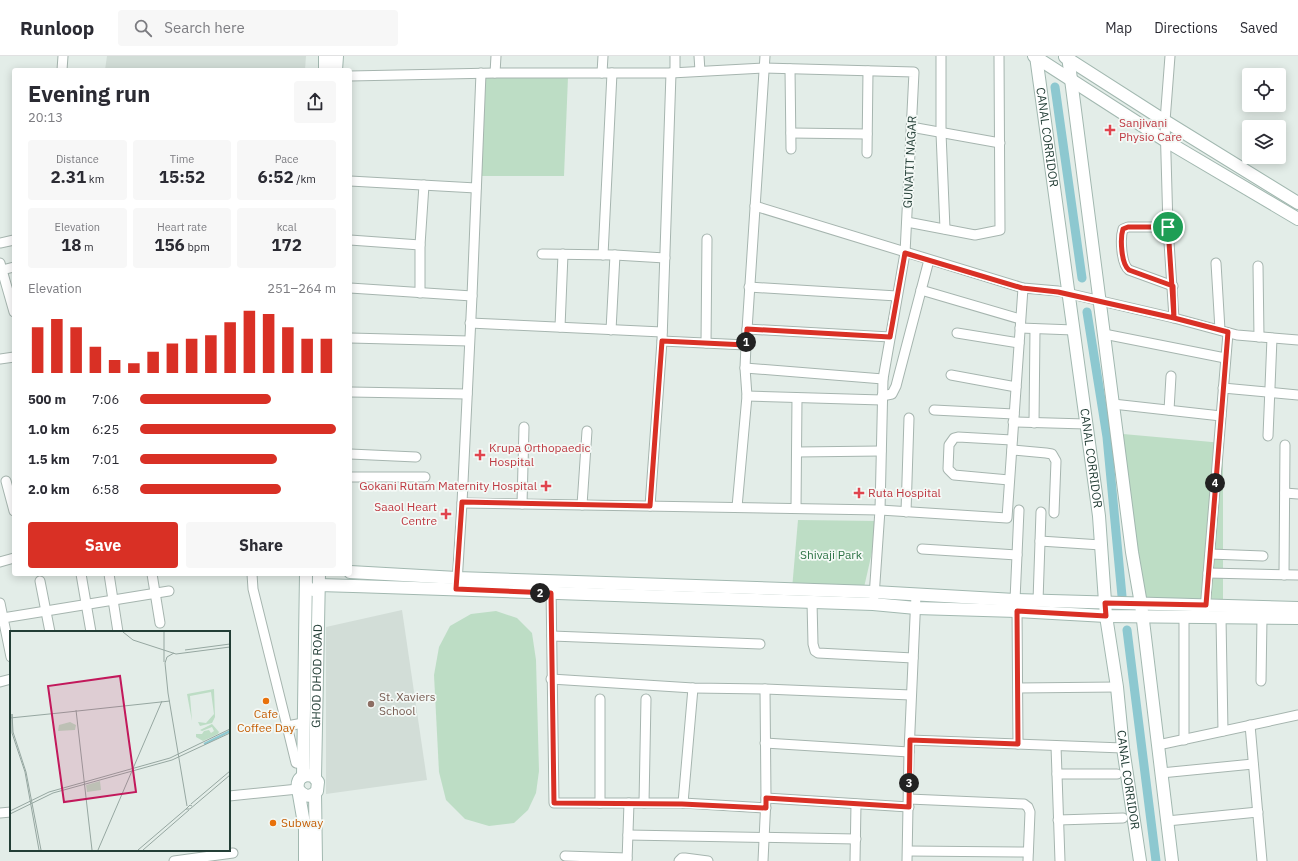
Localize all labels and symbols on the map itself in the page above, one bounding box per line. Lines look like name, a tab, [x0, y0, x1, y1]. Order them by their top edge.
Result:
street label: CANAL CORRIDOR	[1033, 86, 1062, 188]
street label: GUNATIT NAGAR	[900, 115, 919, 209]
place label: Sanjivani Physio Care	[1119, 115, 1183, 144]
marker: Sanjivani Physio Care	[1104, 124, 1116, 136]
pin	[1151, 210, 1185, 244]
pin: 1	[736, 332, 756, 352]
street label: CANAL CORRIDOR	[1077, 407, 1106, 509]
place label: Krupa Orthopaedic Hospital	[489, 440, 591, 469]
marker: Krupa Orthopaedic Hospital	[474, 449, 486, 461]
pin: 4	[1205, 473, 1225, 493]
place label: Gokani Rutam Maternity Hospital	[359, 478, 537, 493]
marker: Gokani Rutam Maternity Hospital	[540, 480, 552, 492]
place label: Ruta Hospital	[868, 485, 941, 500]
marker: Ruta Hospital	[853, 487, 865, 499]
place label: Saaol Heart Centre	[374, 499, 437, 528]
marker: Saaol Heart Centre	[440, 508, 452, 520]
park label: Shivaji Park	[800, 547, 863, 562]
pin: 2	[530, 583, 550, 603]
street label: GHOD DHOD ROAD	[308, 624, 325, 728]
inset map	[10, 631, 230, 851]
place label: St. Xaviers School	[379, 689, 436, 718]
marker: Cafe Coffee Day	[261, 696, 271, 706]
marker: St. Xaviers School	[366, 699, 376, 709]
place label: Cafe Coffee Day	[237, 706, 295, 735]
street label: CANAL CORRIDOR	[1114, 729, 1143, 831]
pin: 3	[899, 773, 919, 793]
place label: Subway	[281, 815, 323, 830]
marker: Subway	[268, 818, 278, 828]

